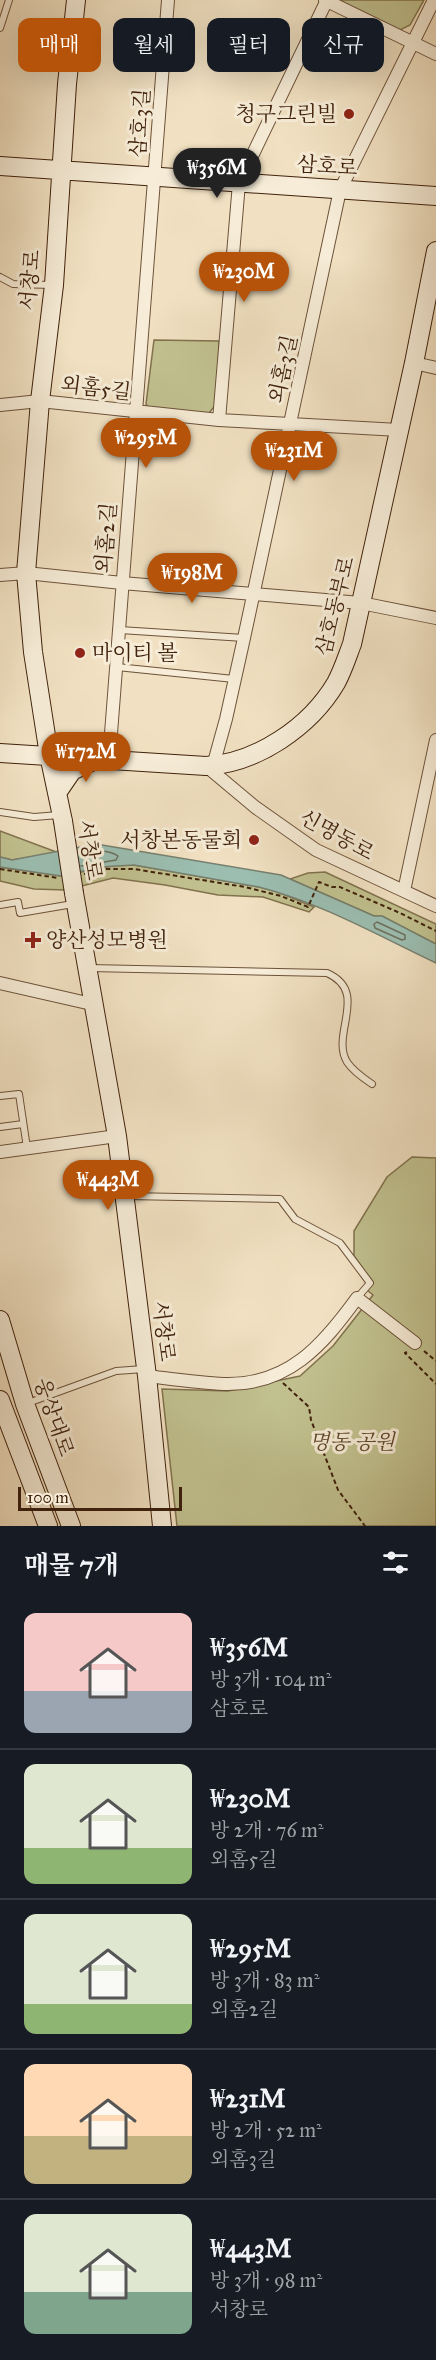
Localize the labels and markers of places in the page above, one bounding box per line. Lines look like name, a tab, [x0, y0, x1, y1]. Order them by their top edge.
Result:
place label: 청구그린빌	[236, 101, 337, 127]
marker: 청구그린빌	[342, 107, 356, 121]
pin: ₩356M	[175, 148, 259, 199]
pin: ₩230M	[202, 252, 286, 303]
pin: ₩295M	[104, 418, 188, 469]
pin: ₩231M	[252, 431, 336, 482]
pin: ₩198M	[150, 553, 234, 604]
place label: 마이티 볼	[92, 640, 178, 666]
marker: 마이티 볼	[73, 646, 87, 660]
pin: ₩172M	[44, 732, 128, 783]
place label: 서창본동물회	[120, 827, 242, 853]
marker: 서창본동물회	[247, 833, 261, 847]
place label: 양산성모병원	[46, 927, 168, 953]
marker: 양산성모병원	[24, 931, 42, 949]
pin: ₩443M	[66, 1160, 150, 1211]

